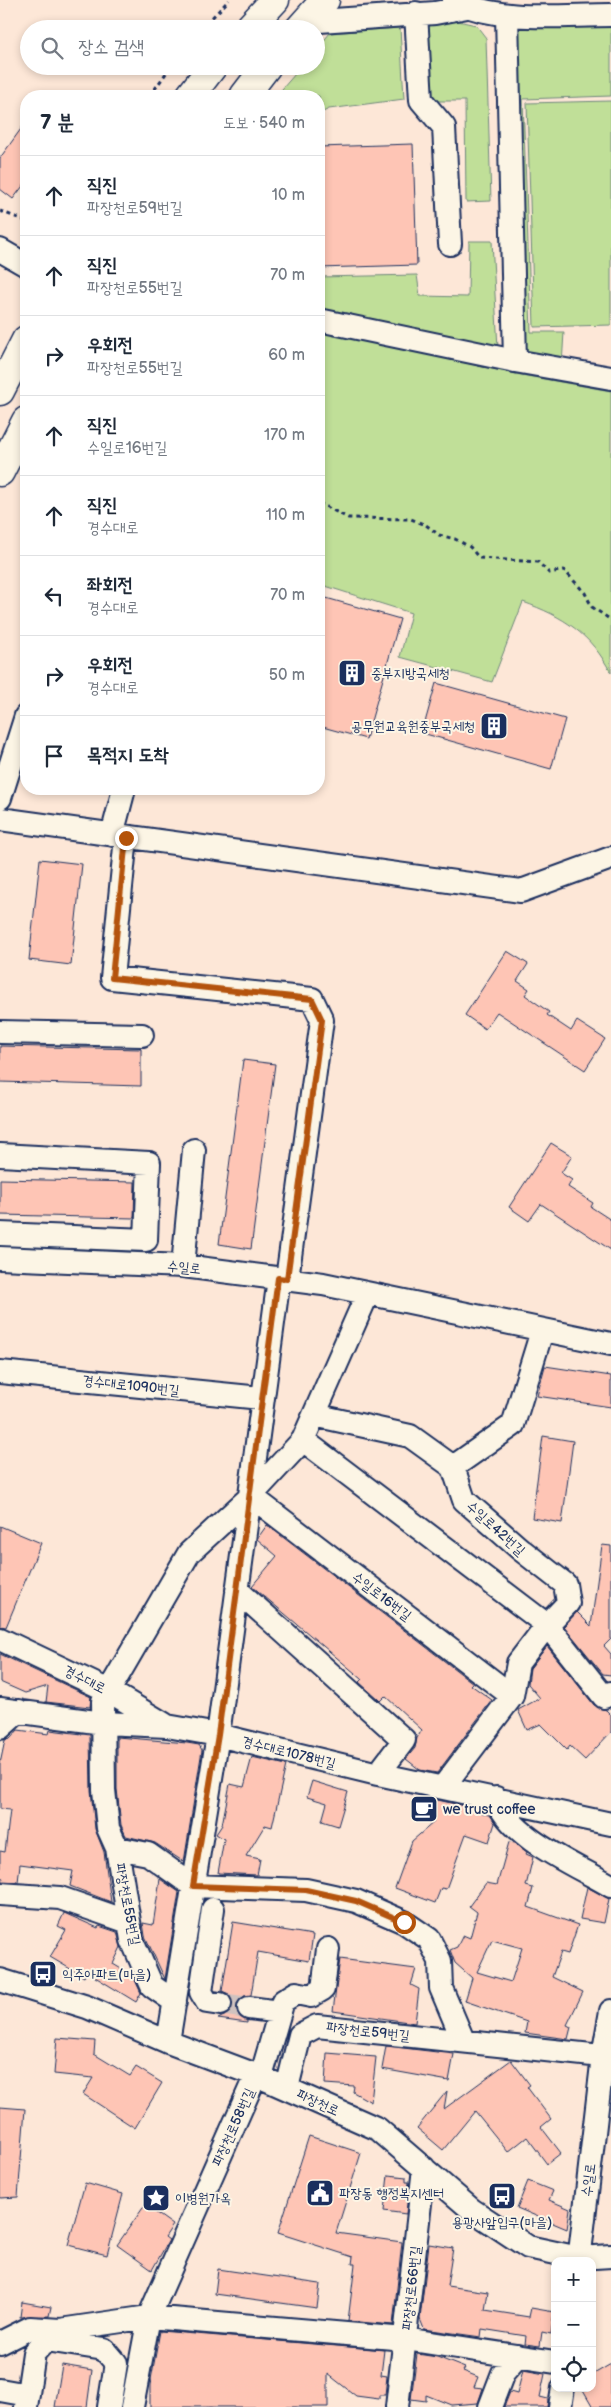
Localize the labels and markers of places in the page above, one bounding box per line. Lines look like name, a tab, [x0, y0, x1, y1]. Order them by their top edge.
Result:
building icon: 중부지방국세청	[337, 658, 367, 688]
place label: 중부지방국세청	[371, 665, 450, 682]
building icon: 공무원교육원중부국세청	[479, 711, 509, 741]
place label: 공무원교육원중부국세청	[351, 718, 475, 735]
cafe icon: we trust coffee	[409, 1794, 439, 1824]
place label: we trust coffee	[443, 1801, 536, 1818]
bus stop icon: 익주아파트(마을)	[28, 1959, 58, 1989]
place label: 익주아파트(마을)	[62, 1966, 151, 1983]
public building icon: 파장동 행정복지센터	[305, 2178, 335, 2208]
bus stop icon: 용광사앞입구(마을)	[487, 2181, 517, 2211]
place icon: 이병원가옥	[141, 2183, 171, 2213]
place label: 파장동 행정복지센터	[339, 2185, 444, 2202]
place label: 이병원가옥	[175, 2190, 231, 2207]
place label: 용광사앞입구(마을)	[452, 2214, 552, 2231]

